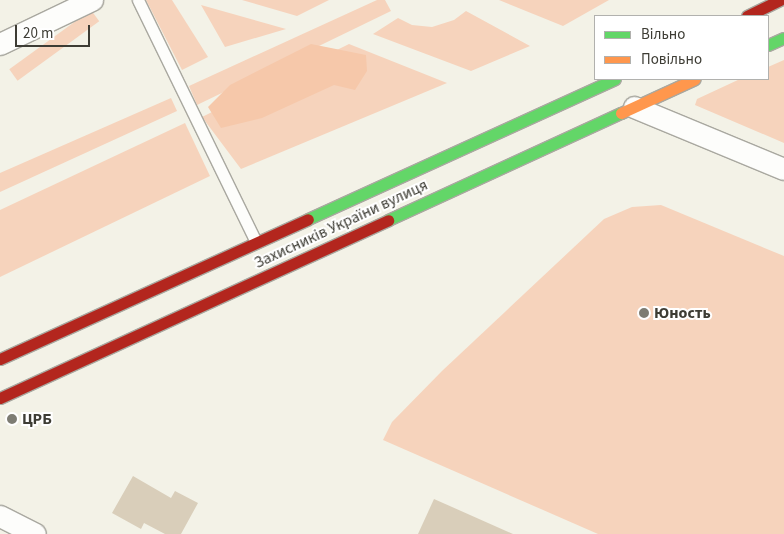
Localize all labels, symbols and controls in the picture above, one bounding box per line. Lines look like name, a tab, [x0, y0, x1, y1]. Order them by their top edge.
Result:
scale bar	[18, 15, 92, 47]
legend	[594, 15, 769, 80]
text: 20 m	[23, 23, 53, 44]
text: Вільно	[641, 24, 685, 45]
text: Повільно	[641, 49, 702, 70]
street label: Захисників України вулиця	[251, 175, 431, 273]
place label: Юность	[654, 303, 711, 323]
marker: Юность	[638, 307, 650, 319]
place label: ЦРБ	[22, 409, 52, 429]
marker: ЦРБ	[6, 413, 18, 425]

